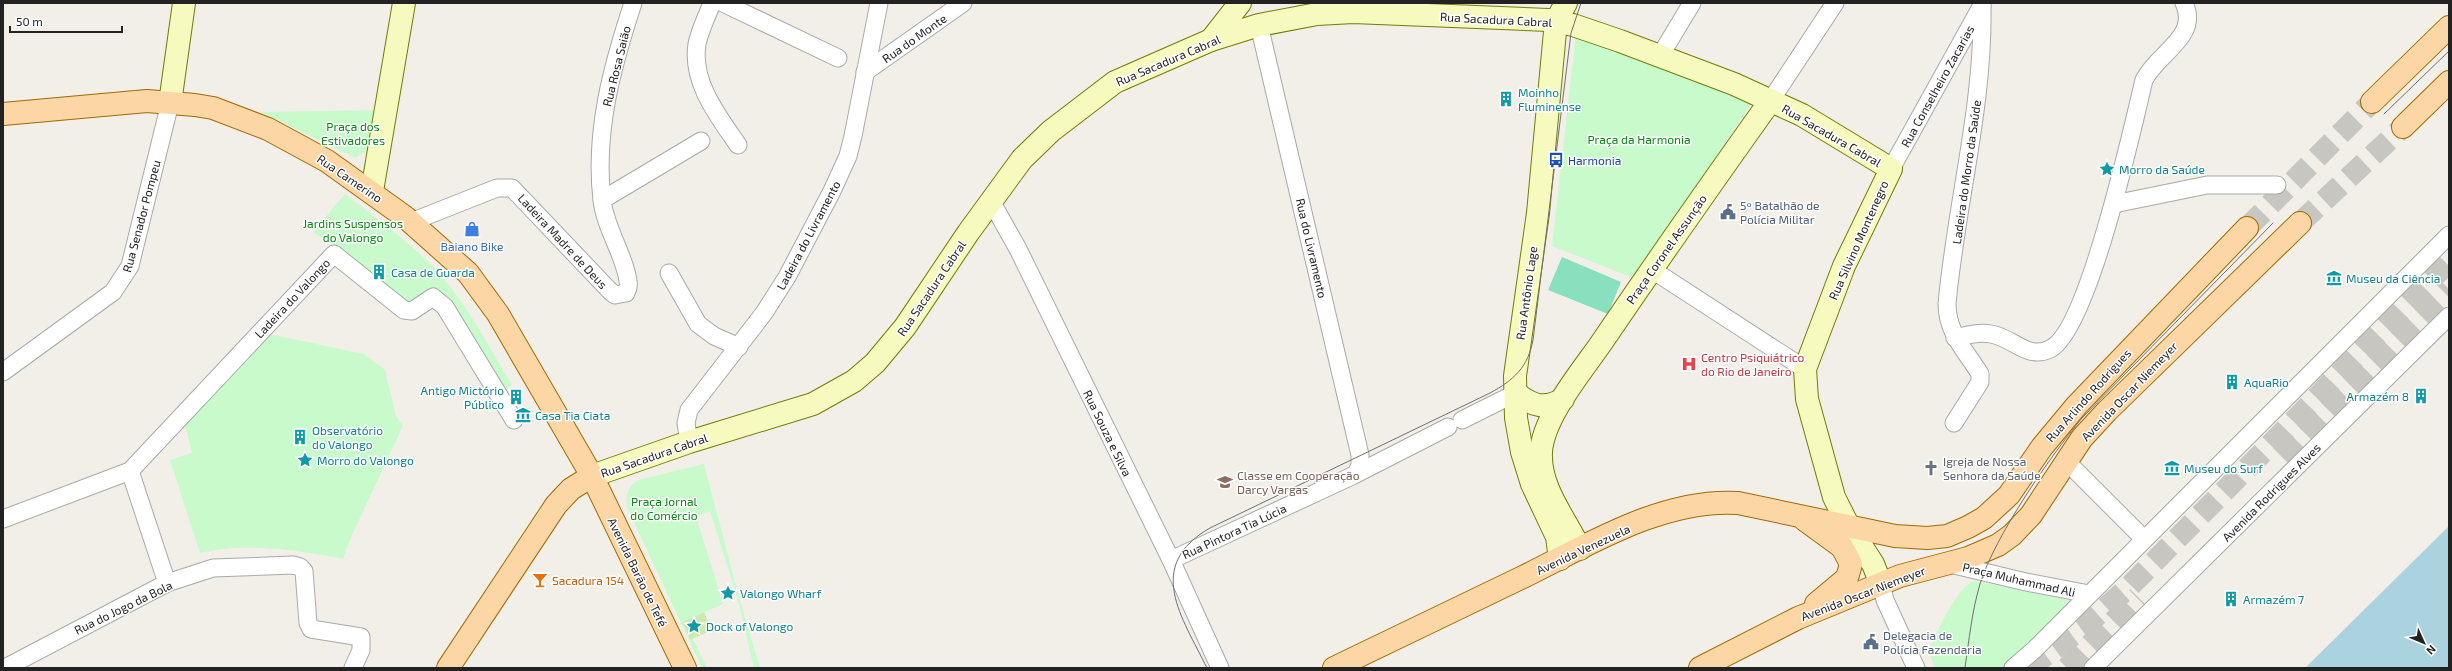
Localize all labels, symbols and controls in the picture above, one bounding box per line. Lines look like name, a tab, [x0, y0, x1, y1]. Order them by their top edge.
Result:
scale bar	[10, 8, 122, 34]
street label: Rua Sacadura Cabral	[1440, 9, 1553, 29]
street label: Rua do Monte	[879, 11, 949, 65]
text: 50 m	[16, 14, 43, 28]
street label: Rua Conselheiro Zacarias	[1898, 23, 1976, 149]
street label: Rua Rosa Saião	[599, 24, 633, 108]
street label: Rua Sacadura Cabral	[1114, 31, 1223, 88]
place label: Moinho Fluminense	[1518, 85, 1581, 113]
building icon: Moinho Fluminense	[1497, 90, 1515, 108]
street label: Ladeira do Morro da Saúde	[1949, 99, 1983, 245]
street label: Rua Sacadura Cabral	[1780, 101, 1885, 169]
park label: Praça dos Estivadores	[321, 119, 385, 147]
park label: Praça da Harmonia	[1587, 132, 1691, 147]
street label: Rua Camerino	[315, 151, 385, 205]
bus stop icon: Harmonia	[1547, 151, 1565, 169]
place label: Harmonia	[1568, 153, 1621, 167]
street label: Rua Senador Pompeu	[119, 158, 163, 274]
place icon: Morro da Saúde	[2098, 160, 2116, 178]
place label: Morro da Saúde	[2119, 162, 2205, 176]
street label: Ladeira do Livramento	[773, 178, 843, 292]
street label: Rua Silvino Montenegro	[1825, 178, 1891, 302]
street label: Ladeira Madre de Deus	[516, 191, 610, 291]
street label: Praça Coronel Assunção	[1623, 191, 1710, 307]
street label: Rua do Livramento	[1294, 197, 1330, 299]
place label: 5º Batalhão de Polícia Militar	[1740, 198, 1820, 226]
public building icon: 5º Batalhão de Polícia Militar	[1719, 203, 1737, 221]
park label: Jardins Suspensos do Valongo	[303, 216, 403, 244]
shop icon: Baiano Bike	[463, 220, 481, 238]
street label: Rua Sacadura Cabral	[894, 237, 968, 338]
place label: Baiano Bike	[441, 239, 503, 253]
street label: Rua Antônio Lage	[1513, 245, 1539, 341]
street label: Ladeira do Valongo	[252, 255, 333, 341]
building icon: Casa de Guarda	[370, 263, 388, 281]
place label: Casa de Guarda	[391, 265, 475, 279]
museum icon: Museu da Ciência	[2325, 269, 2343, 287]
place label: Museu da Ciência	[2346, 271, 2440, 285]
street label: Avenida Oscar Niemeyer	[2078, 338, 2180, 443]
street label: Rua Arlindo Rodrigues	[2043, 346, 2133, 444]
place label: Centro Psiquiátrico do Rio de Janeiro	[1701, 350, 1805, 378]
hospital icon: Centro Psiquiátrico do Rio de Janeiro	[1680, 355, 1698, 373]
building icon: AquaRio	[2223, 373, 2241, 391]
place label: AquaRio	[2244, 375, 2289, 389]
place label: Antigo Mictório Público	[421, 383, 504, 411]
building icon: Armazém 8	[2412, 387, 2430, 405]
building icon: Antigo Mictório Público	[507, 388, 525, 406]
street label: Rua Souza e Silva	[1081, 388, 1135, 478]
place label: Armazém 8	[2347, 389, 2409, 403]
museum icon: Casa Tia Ciata	[514, 406, 532, 424]
place label: Casa Tia Ciata	[535, 408, 610, 422]
place label: Observatório do Valongo	[312, 423, 383, 451]
building icon: Observatório do Valongo	[291, 428, 309, 446]
street label: Rua Sacadura Cabral	[599, 430, 710, 480]
street label: Avenida Rodrigues Alves	[2219, 440, 2323, 544]
place icon: Morro do Valongo	[296, 451, 314, 469]
place label: Morro do Valongo	[317, 453, 414, 467]
place label: Igreja de Nossa Senhora da Saúde	[1943, 454, 2041, 482]
church icon: Igreja de Nossa Senhora da Saúde	[1922, 459, 1940, 477]
museum icon: Museu do Surf	[2163, 459, 2181, 477]
place label: Museu do Surf	[2184, 461, 2263, 475]
place label: Classe em Cooperação Darcy Vargas	[1237, 468, 1360, 496]
school or university icon: Classe em Cooperação Darcy Vargas	[1216, 473, 1234, 491]
park label: Praça Jornal do Comércio	[630, 494, 698, 522]
street label: Rua Pintora Tia Lúcia	[1180, 501, 1288, 561]
street label: Avenida Barão de Tefé	[605, 515, 671, 629]
street label: Avenida Venezuela	[1534, 521, 1632, 577]
street label: Praça Muhammad Ali	[1961, 559, 2077, 600]
street label: Avenida Oscar Niemeyer	[1799, 563, 1927, 623]
bar icon: Sacadura 154	[531, 571, 549, 589]
place label: Sacadura 154	[552, 573, 624, 587]
street label: Rua do Jogo da Bola	[72, 577, 174, 637]
place icon: Valongo Wharf	[719, 584, 737, 602]
place label: Valongo Wharf	[740, 586, 822, 600]
building icon: Armazém 7	[2222, 590, 2240, 608]
place label: Armazém 7	[2243, 592, 2304, 606]
place icon: Dock of Valongo	[685, 617, 703, 635]
place label: Dock of Valongo	[706, 619, 793, 633]
north arrow	[2404, 623, 2444, 663]
place label: Delegacia de Polícia Fazendaria	[1883, 628, 1982, 656]
public building icon: Delegacia de Polícia Fazendaria	[1862, 633, 1880, 651]
text: N	[2424, 643, 2439, 658]

